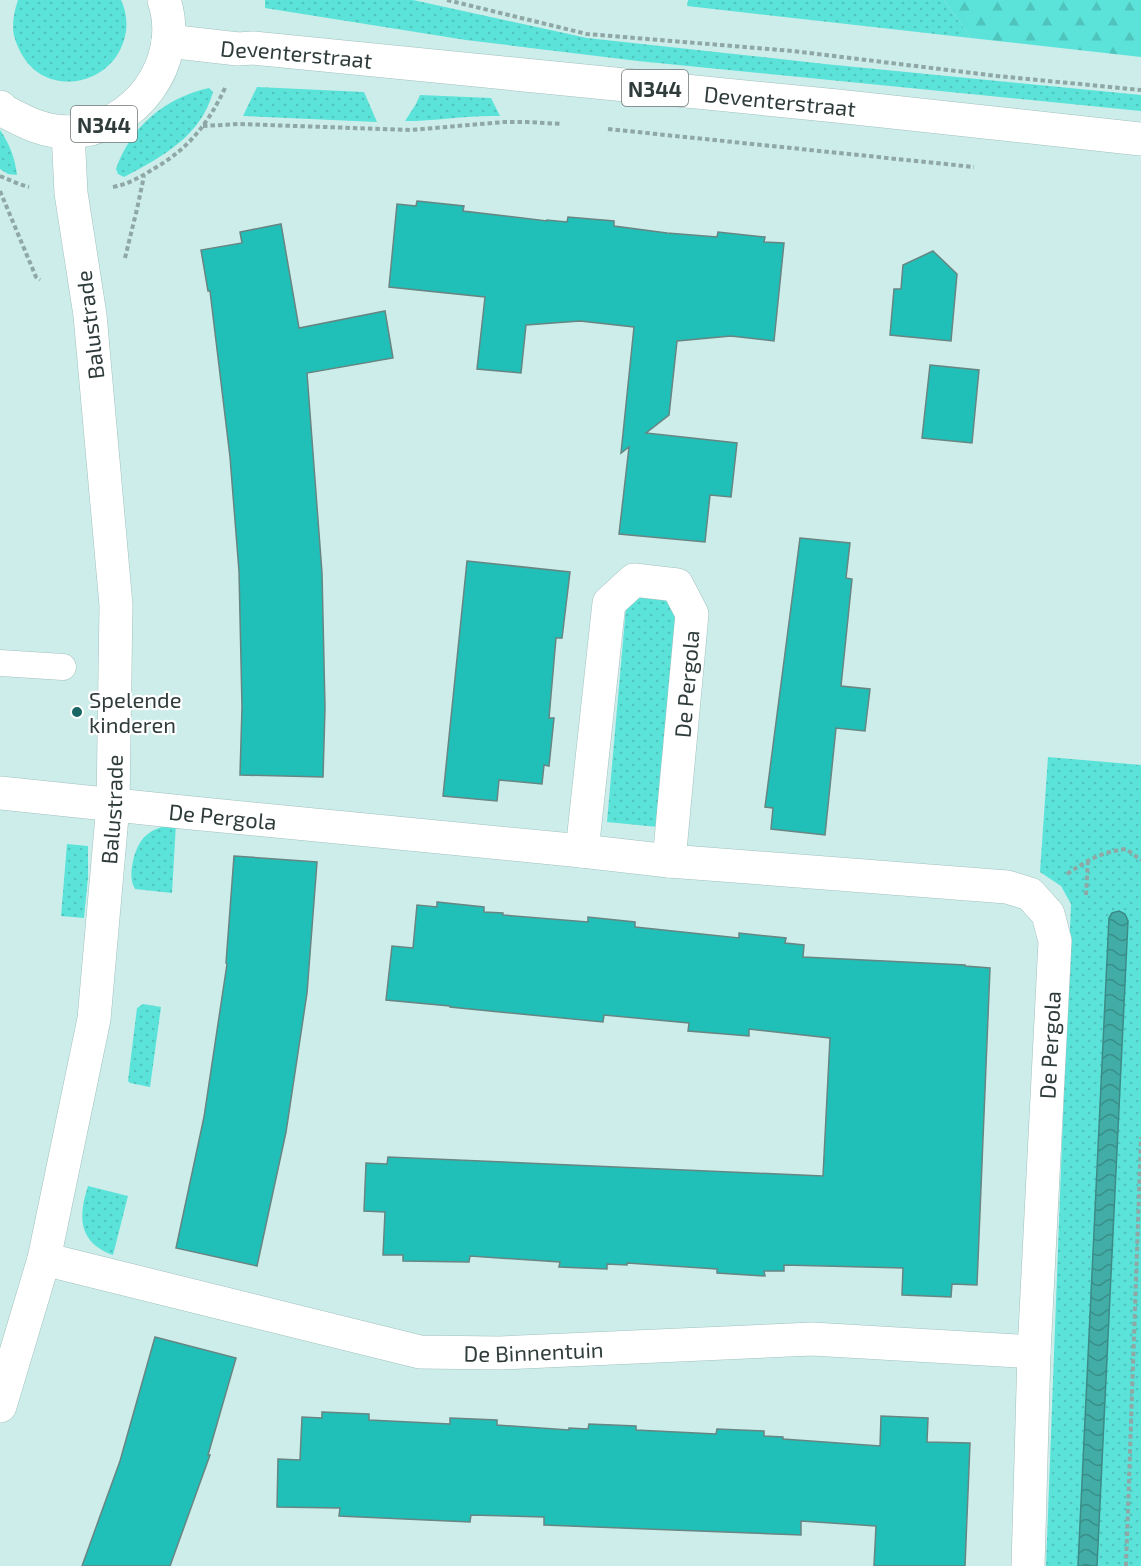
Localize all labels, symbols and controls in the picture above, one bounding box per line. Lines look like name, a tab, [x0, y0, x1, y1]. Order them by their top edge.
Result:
street label: Deventerstraat	[219, 34, 373, 73]
road number: N344	[622, 70, 688, 106]
street label: Deventerstraat	[703, 80, 857, 121]
road number: N344	[71, 106, 137, 142]
street label: Balustrade	[69, 269, 109, 381]
street label: De Pergola	[668, 629, 704, 739]
place label: Spelende kinderen	[89, 686, 181, 737]
marker: Spelende kinderen	[70, 705, 84, 719]
street label: Balustrade	[95, 754, 127, 865]
street label: De Pergola	[168, 798, 278, 834]
street label: De Pergola	[1033, 990, 1065, 1100]
street label: De Binnentuin	[464, 1335, 604, 1366]

